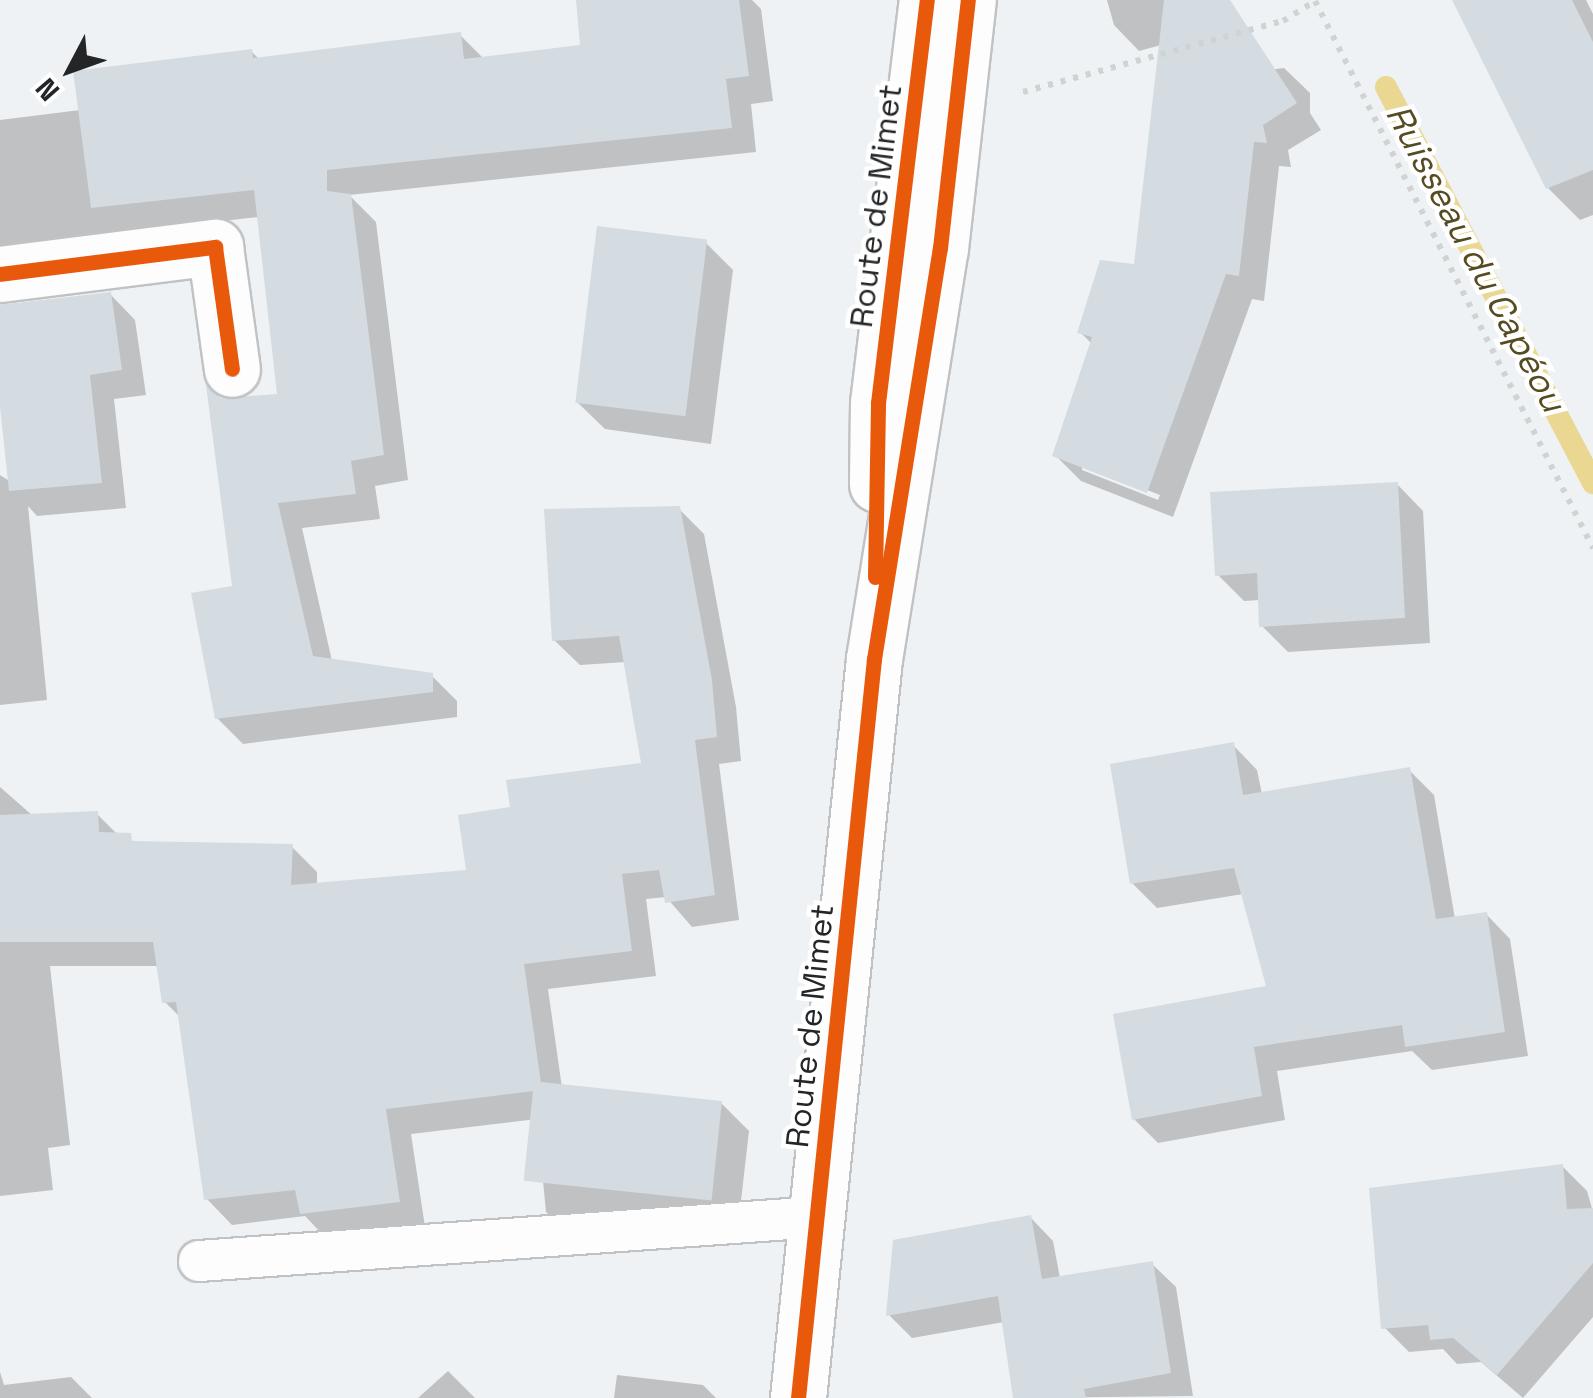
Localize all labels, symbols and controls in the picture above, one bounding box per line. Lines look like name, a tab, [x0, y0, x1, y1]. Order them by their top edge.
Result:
north arrow	[20, 20, 120, 120]
text: N	[28, 71, 67, 109]
street label: Route de Mimet	[842, 82, 910, 330]
water label: Ruisseau du Capéou	[1377, 97, 1575, 419]
street label: Route de Mimet	[778, 902, 842, 1150]

